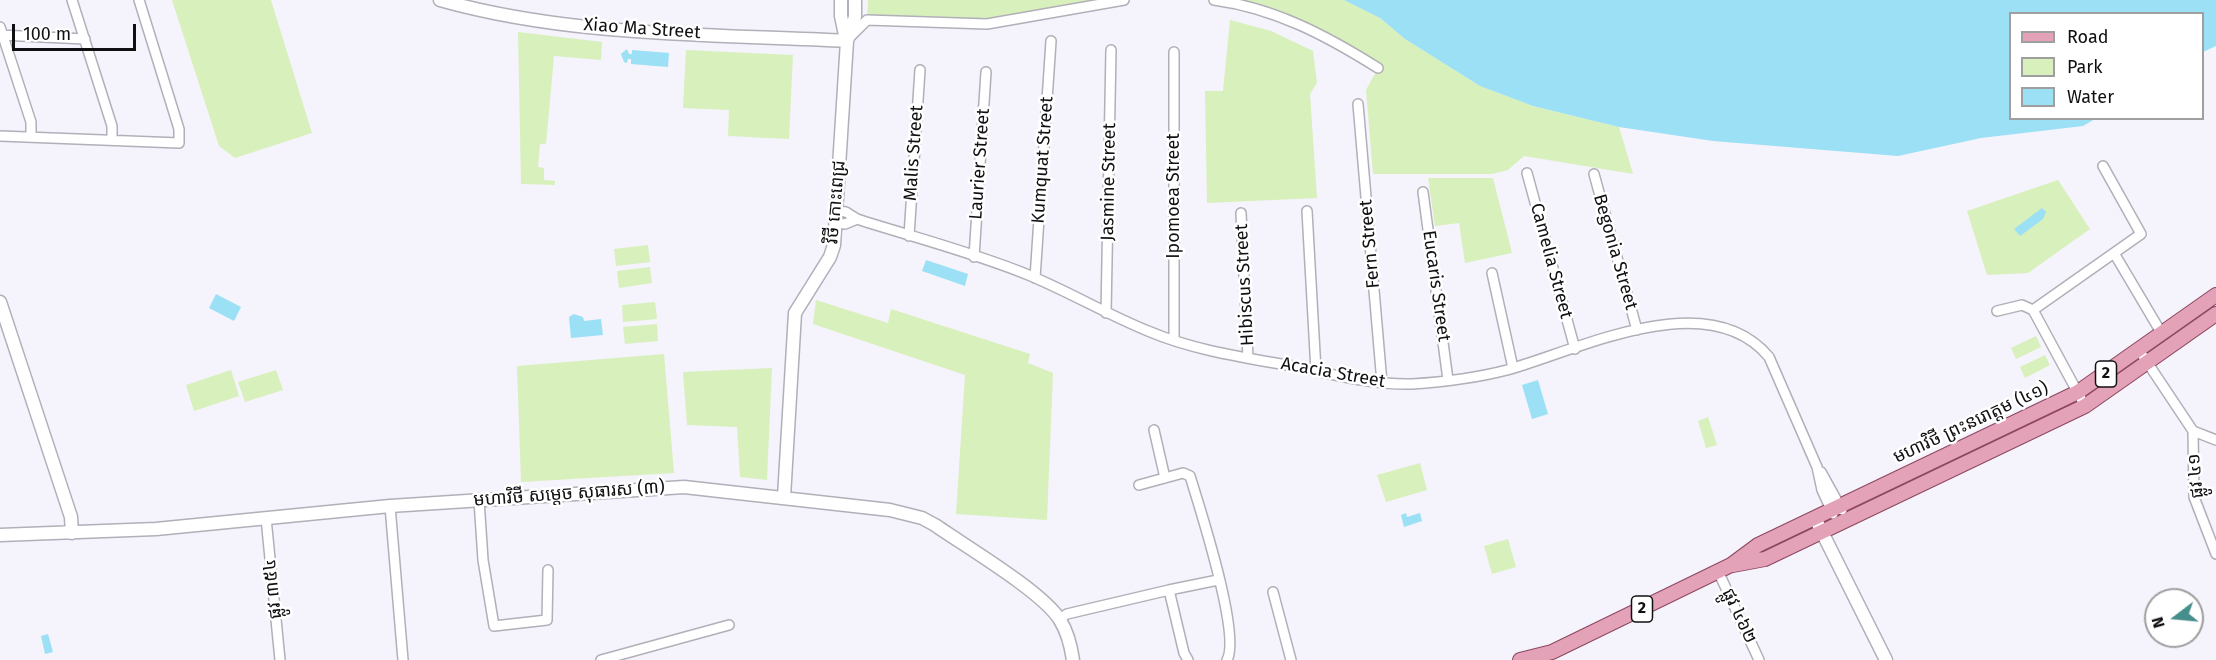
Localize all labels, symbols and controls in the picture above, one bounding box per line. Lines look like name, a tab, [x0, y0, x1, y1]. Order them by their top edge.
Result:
scale bar	[15, 12, 140, 50]
legend	[2009, 12, 2204, 120]
street label: Xiao Ma Street	[583, 14, 701, 44]
text: 100 m	[23, 23, 71, 45]
text: Road	[2067, 26, 2109, 48]
text: Park	[2067, 56, 2102, 78]
text: Water	[2067, 86, 2114, 108]
street label: Kumquat Street	[1028, 96, 1058, 224]
street label: Malis Street	[900, 104, 928, 202]
street label: Laurier Street	[965, 108, 995, 220]
street label: Jasmine Street	[1097, 123, 1121, 241]
street label: Ipomoea Street	[1163, 133, 1185, 259]
street label: វិថី កោះពេជ្រ	[822, 159, 850, 245]
street label: Begonia Street	[1588, 192, 1642, 312]
street label: Fern Street	[1355, 199, 1385, 289]
street label: Camelia Street	[1525, 201, 1577, 321]
street label: Hibiscus Street	[1231, 223, 1259, 347]
street label: Eucaris Street	[1418, 229, 1454, 343]
street label: Acacia Street	[1279, 353, 1387, 393]
road number: 2	[2096, 361, 2116, 387]
street label: មហាវិថី ព្រះនរោត្តម (៤១)	[1890, 378, 2052, 468]
street label: ផ្លូវ ៤១	[2183, 453, 2209, 499]
street label: មហាវិថី សម្តេច សុធារស (៣)	[473, 477, 665, 511]
street label: ផ្លូវ ៣៥៤	[259, 558, 287, 620]
street label: ផ្លូវ ៤៦២	[1717, 585, 1761, 647]
north arrow	[2144, 588, 2204, 648]
road number: 2	[1632, 596, 1652, 622]
text: N	[2148, 615, 2169, 630]

